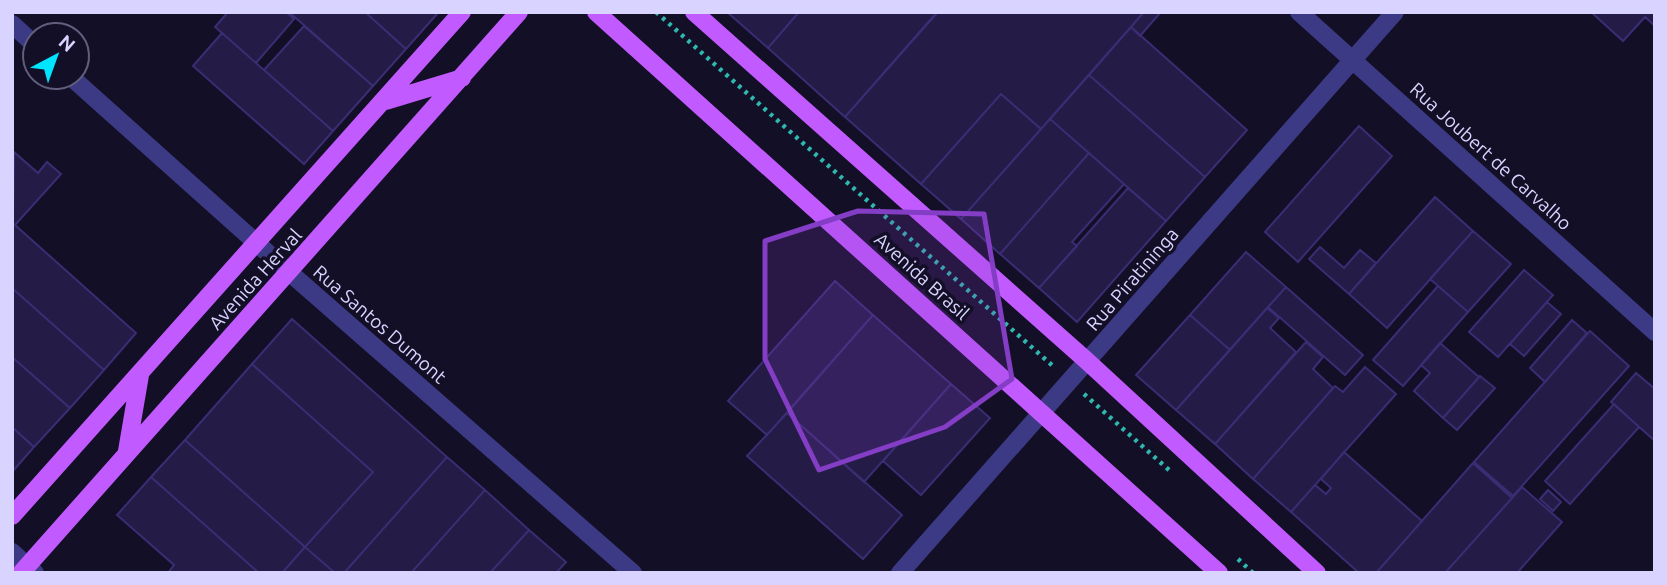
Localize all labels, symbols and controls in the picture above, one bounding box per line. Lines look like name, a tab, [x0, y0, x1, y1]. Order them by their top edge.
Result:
north arrow	[21, 21, 91, 91]
text: N	[55, 30, 80, 56]
street label: Rua Joubert de Carvalho	[1406, 78, 1576, 234]
street label: Rua Piratininga	[1081, 223, 1183, 335]
street label: Avenida Herval	[204, 224, 306, 334]
street label: Avenida Brasil	[870, 228, 974, 324]
street label: Rua Santos Dumont	[309, 260, 451, 388]

